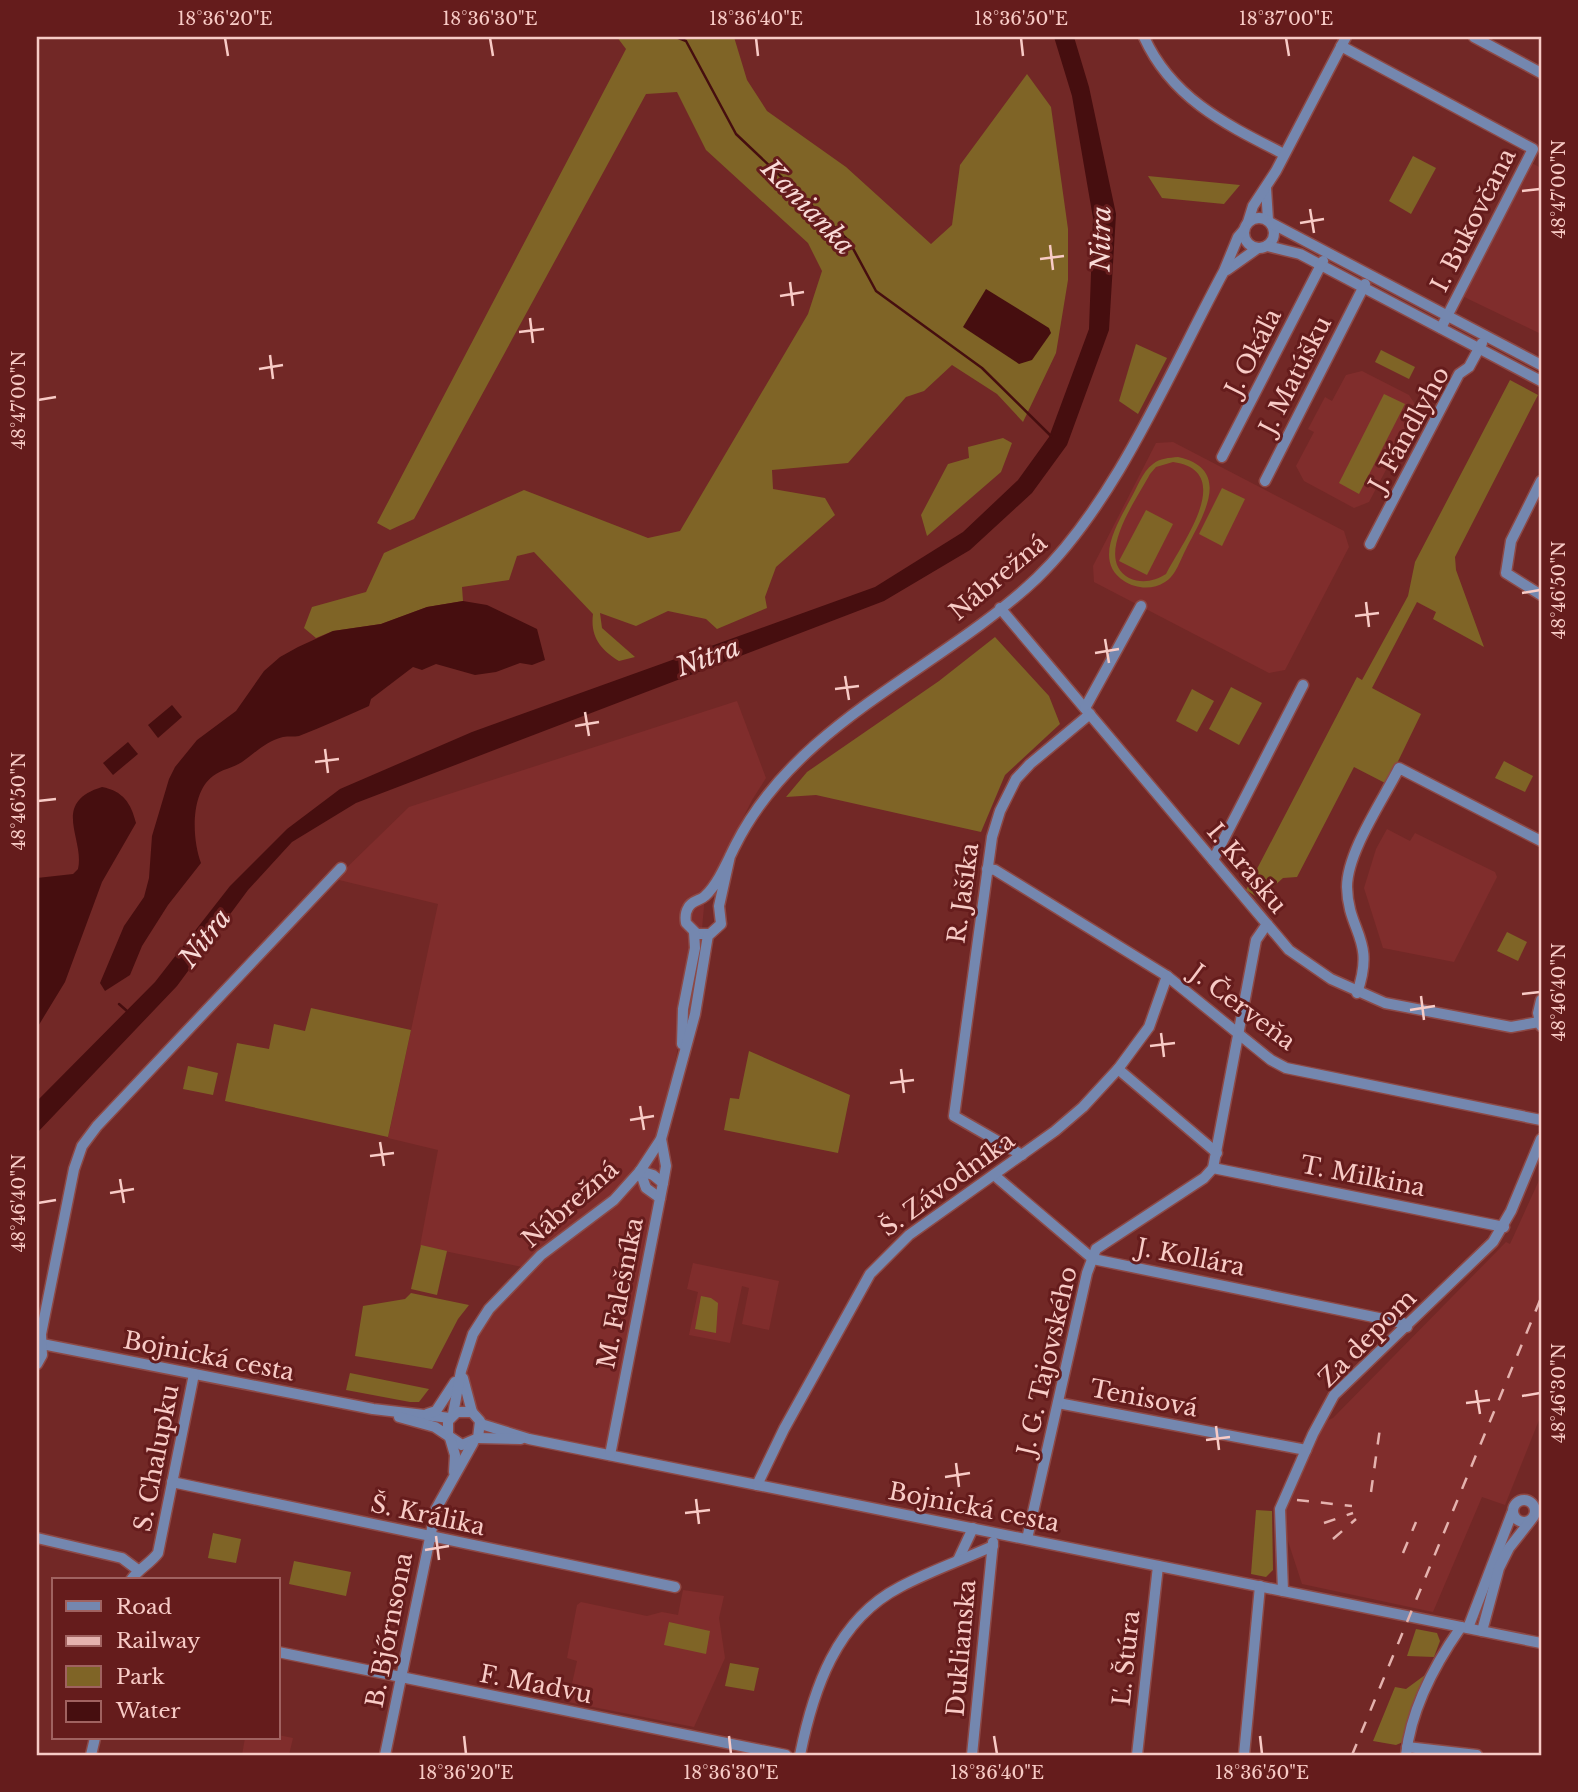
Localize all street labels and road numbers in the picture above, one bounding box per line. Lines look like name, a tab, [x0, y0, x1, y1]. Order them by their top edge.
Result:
street label: I. Bukovčana	[1424, 143, 1522, 296]
street label: J. Okáľa	[1217, 303, 1288, 403]
street label: J. Matúšku	[1252, 311, 1337, 442]
street label: J. Fándlyho	[1361, 361, 1455, 499]
street label: Nábrežná	[944, 528, 1053, 626]
street label: I. Krasku	[1201, 817, 1293, 919]
street label: R. Jašíka	[942, 840, 985, 945]
street label: J. Červeňa	[1182, 955, 1303, 1056]
street label: Š. Závodníka	[874, 1124, 1020, 1242]
street label: T. Milkina	[1298, 1150, 1428, 1202]
street label: Nábrežná	[516, 1154, 625, 1254]
street label: M. Falešníka	[591, 1214, 649, 1371]
street label: J. Kollára	[1131, 1232, 1248, 1282]
street label: J. G. Tajovského	[1010, 1264, 1083, 1461]
street label: Za depom	[1312, 1283, 1422, 1393]
street label: Bojnická cesta	[121, 1325, 298, 1387]
street label: Tenisová	[1088, 1373, 1201, 1423]
street label: S. Chalupku	[128, 1382, 184, 1534]
street label: Bojnická cesta	[886, 1476, 1063, 1538]
street label: Š. Králika	[368, 1488, 489, 1541]
street label: B. Bjőrnsona	[360, 1549, 418, 1710]
street label: Duklianska	[941, 1578, 981, 1717]
street label: Ľ. Štúra	[1106, 1608, 1146, 1707]
street label: F. Madvu	[477, 1659, 595, 1709]

